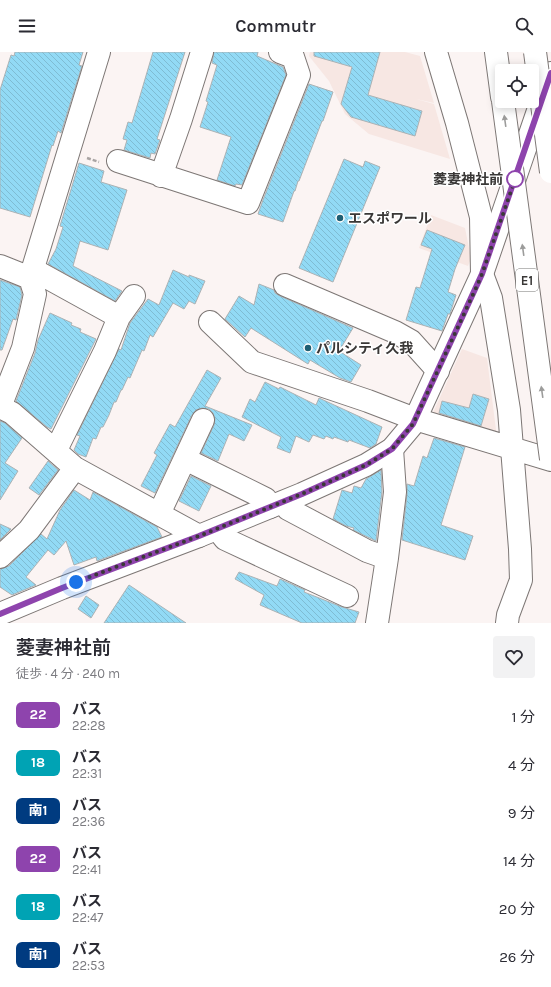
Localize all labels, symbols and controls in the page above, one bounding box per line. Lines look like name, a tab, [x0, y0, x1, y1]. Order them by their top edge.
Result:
icon: menu	[16, 15, 38, 37]
text: Commutr	[235, 15, 316, 37]
icon: search	[513, 15, 535, 37]
map controls	[495, 64, 539, 108]
button: locate	[495, 64, 539, 108]
one-way arrow	[502, 115, 508, 127]
marker: 菱妻神社前	[506, 170, 524, 188]
place label: 菱妻神社前	[433, 171, 503, 188]
place label: エスポワール	[348, 210, 432, 227]
marker: エスポワール	[335, 213, 345, 223]
one-way arrow	[520, 244, 526, 256]
road number: E1	[516, 269, 538, 291]
place label: パルシティ久我	[316, 340, 413, 357]
marker: パルシティ久我	[303, 343, 313, 353]
one-way arrow	[539, 386, 545, 399]
your location	[66, 572, 86, 592]
button: heart	[493, 636, 535, 678]
text: 菱妻神社前	[16, 637, 111, 659]
text: 徒歩 · 4 分 · 240 m	[16, 666, 120, 681]
text: バス	[72, 700, 102, 718]
text: 22	[30, 706, 46, 723]
text: 1 分	[511, 708, 535, 726]
text: 22:28	[72, 718, 106, 733]
text: バス	[72, 748, 102, 766]
text: 18	[31, 754, 45, 771]
text: 4 分	[508, 756, 535, 774]
text: 22:31	[72, 766, 102, 781]
text: バス	[72, 796, 102, 814]
text: 南1	[29, 802, 48, 819]
text: 9 分	[508, 804, 535, 822]
text: 22:36	[72, 814, 105, 829]
text: バス	[72, 844, 102, 862]
text: 22	[30, 850, 46, 867]
text: 14 分	[503, 852, 535, 870]
text: 22:41	[72, 862, 102, 877]
text: バス	[72, 892, 102, 910]
text: 18	[31, 898, 45, 915]
text: 20 分	[499, 900, 535, 918]
text: 22:47	[72, 910, 103, 925]
text: バス	[72, 940, 102, 958]
text: 南1	[29, 946, 48, 963]
text: 26 分	[499, 948, 535, 966]
text: 22:53	[72, 958, 105, 973]

